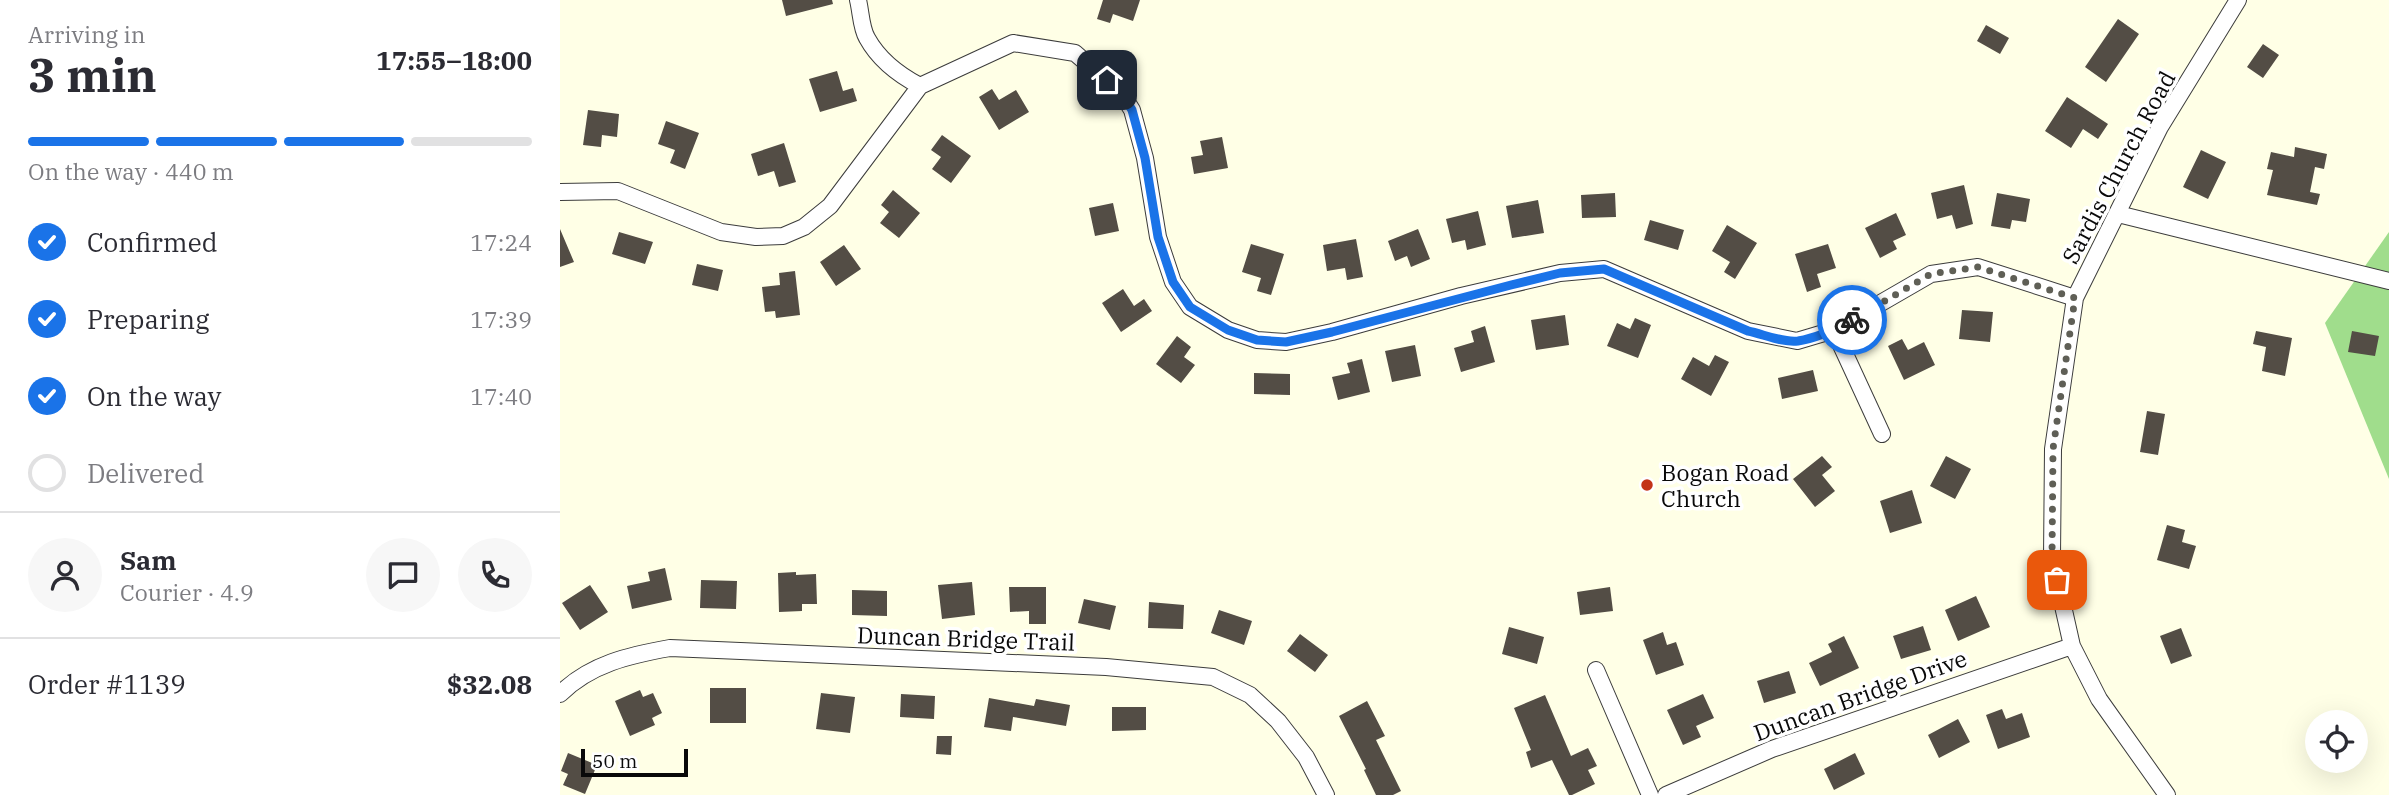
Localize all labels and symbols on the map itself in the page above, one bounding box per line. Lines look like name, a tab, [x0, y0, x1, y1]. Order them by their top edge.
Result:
pin	[1077, 50, 1137, 110]
street label: Sardis Church Road	[2054, 65, 2182, 269]
courier	[1817, 285, 1887, 355]
place label: Bogan Road Church	[1661, 457, 1789, 513]
marker: Bogan Road Church	[1639, 477, 1655, 493]
pin	[2027, 550, 2087, 610]
street label: Duncan Bridge Trail	[857, 619, 1076, 657]
street label: Duncan Bridge Drive	[1749, 643, 1971, 747]
scale bar	[581, 746, 688, 778]

